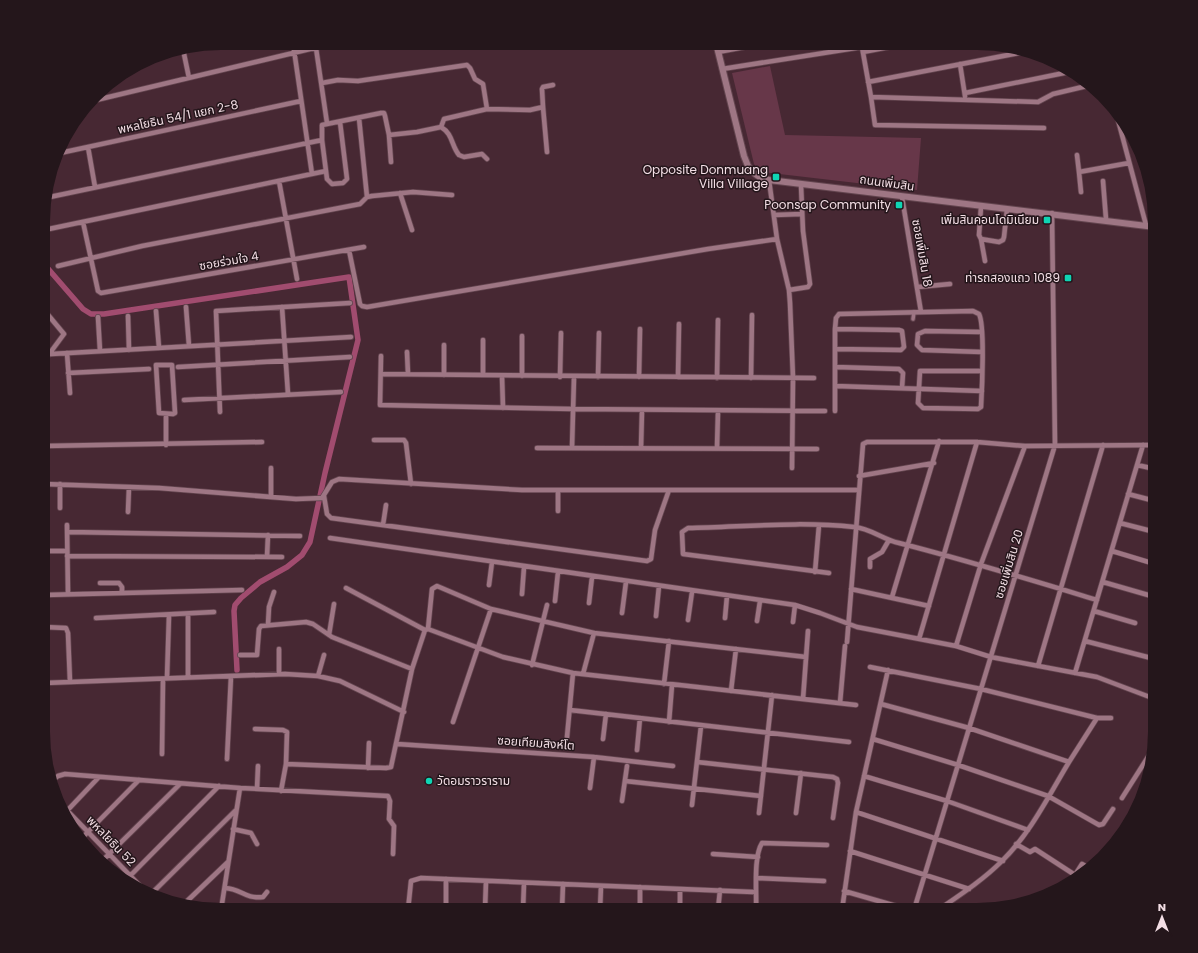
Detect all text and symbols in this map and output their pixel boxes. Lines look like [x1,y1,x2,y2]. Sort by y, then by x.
street label: พหลโยธิน 54/1 แยก 2-8 [116,95,240,138]
place label: Opposite Donmuang Villa Village [643,161,768,192]
street label: ถนนเพิ่มสิน [859,170,916,195]
marker: Opposite Donmuang Villa Village [771,172,781,182]
place label: Poonsap Community [764,196,891,213]
marker: Poonsap Community [894,200,904,210]
place label: เพิ่มสินคอนโดมิเนียม [940,211,1039,228]
marker: เพิ่มสินคอนโดมิเนียม [1042,215,1052,225]
street label: ซอยเพิ่มสิน 18 [908,218,937,288]
street label: ซอยร่วมใจ 4 [198,247,260,274]
place label: ท่ารถสองแถว 1089 [965,269,1060,286]
marker: ท่ารถสองแถว 1089 [1063,273,1073,283]
street label: ซอยเพิ่มสิน 20 [990,527,1027,601]
street label: ซอยเทียมสิงห์โต [497,731,575,754]
place label: วัดอมราวราราม [437,772,510,789]
marker: วัดอมราวราราม [424,776,434,786]
street label: พหลโยธิน 52 [83,812,140,870]
north arrow [1142,897,1182,937]
text: N [1158,899,1166,915]

